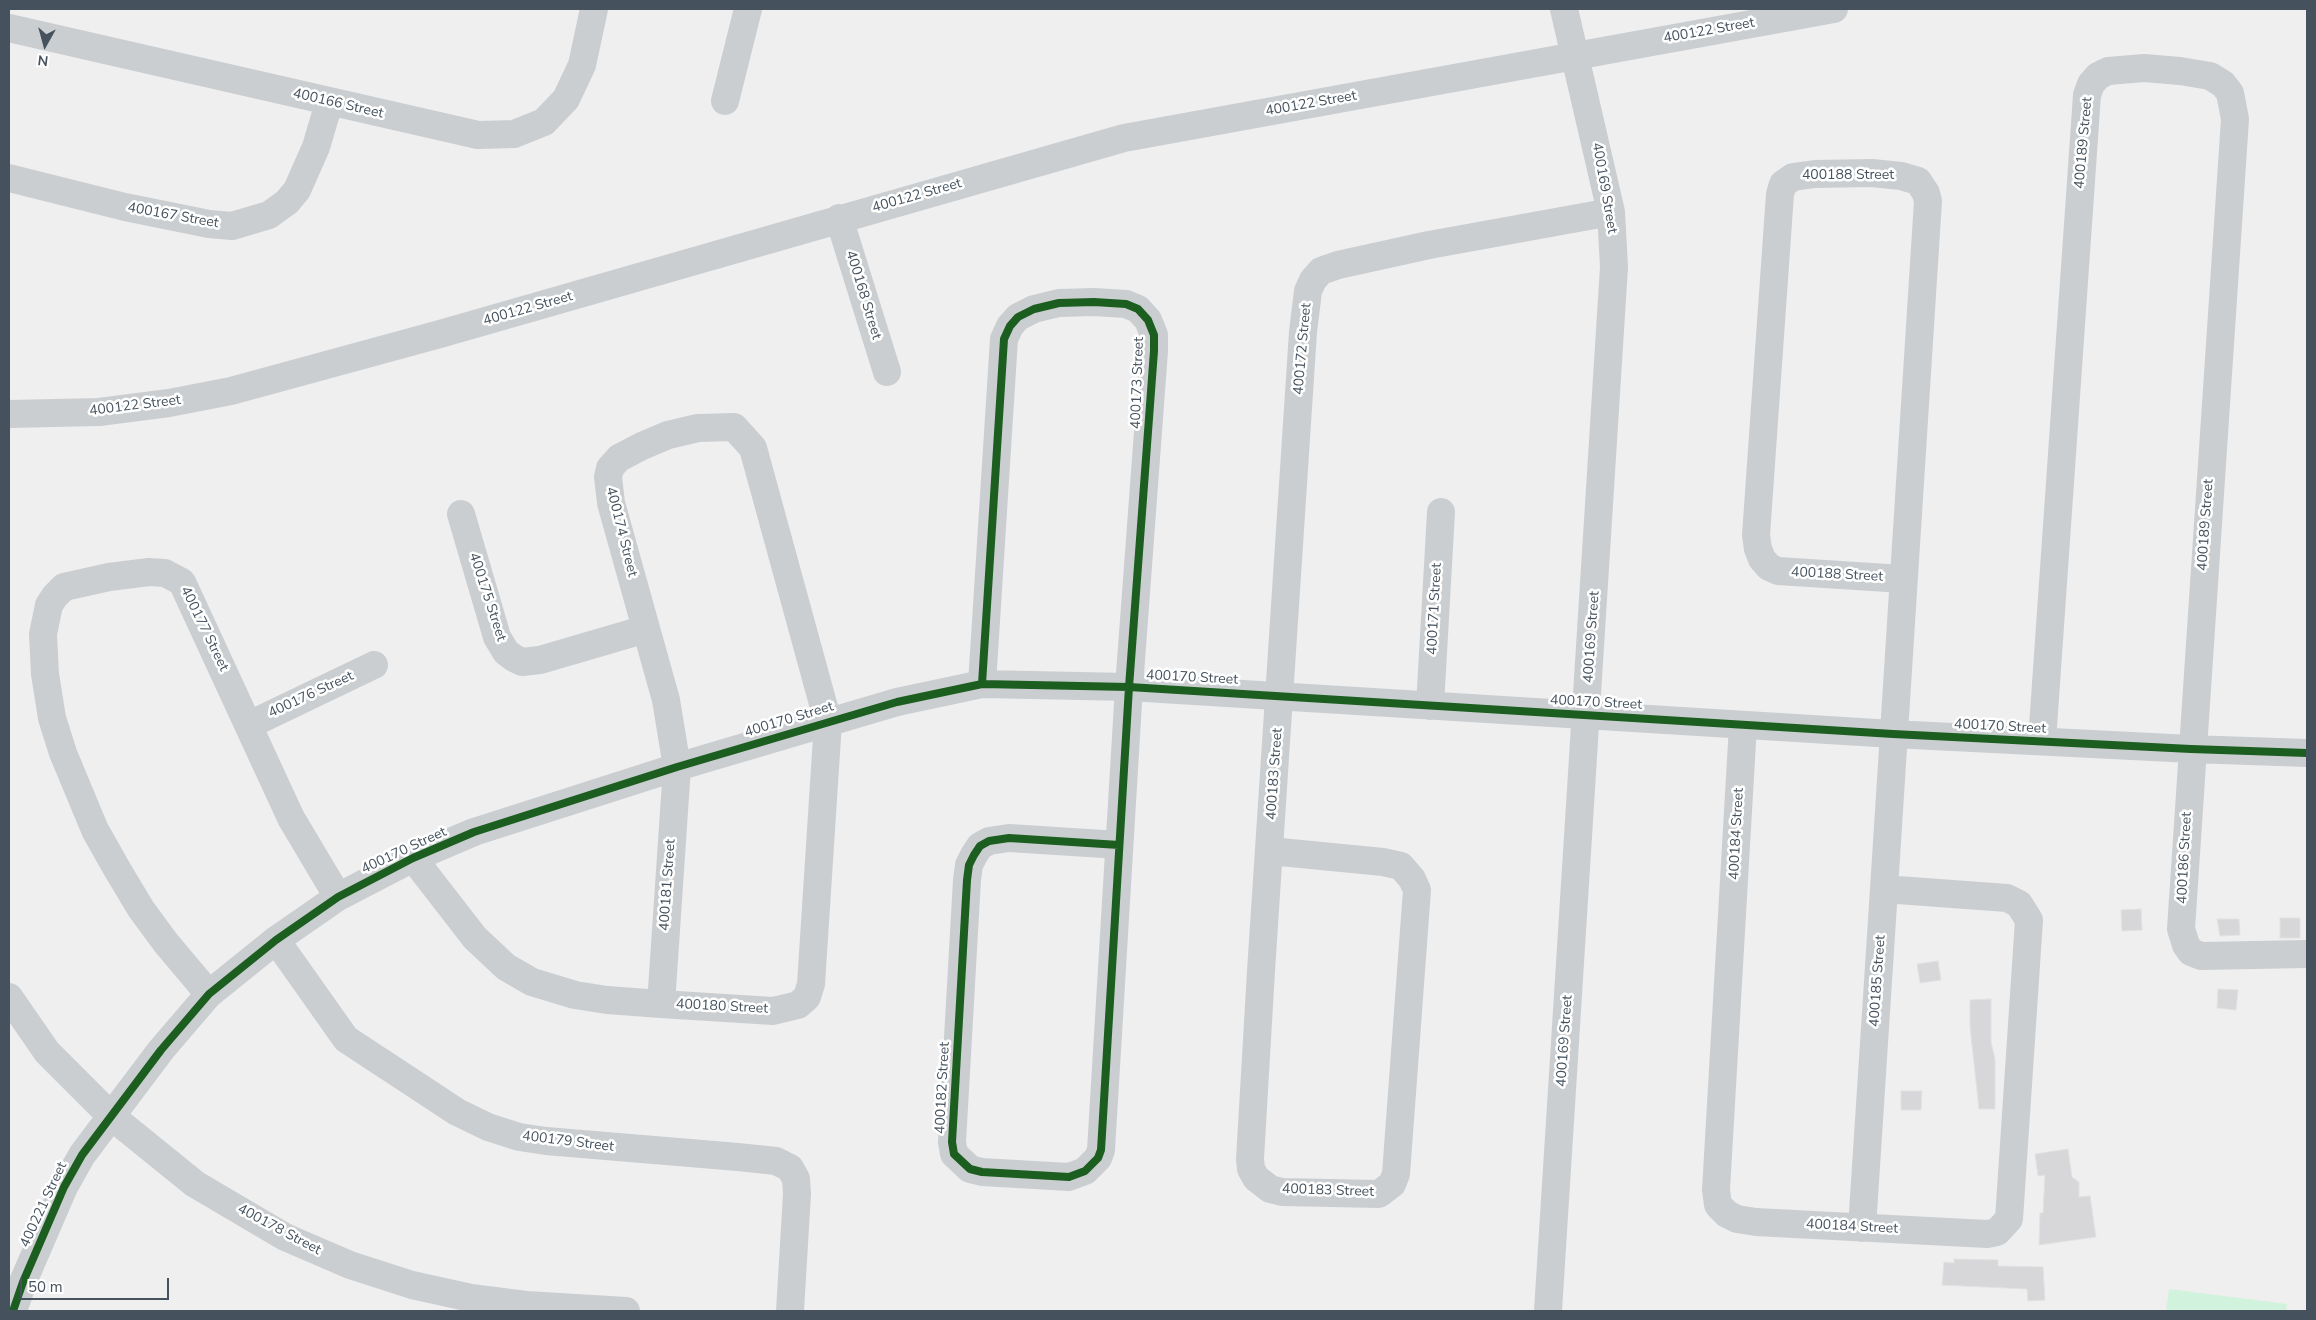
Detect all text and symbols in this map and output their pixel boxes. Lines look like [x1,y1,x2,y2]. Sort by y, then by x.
street label: 400122 Street [1662,15,1756,47]
north arrow [20,20,70,70]
text: N [37,50,49,70]
street label: 400166 Street [291,85,385,123]
street label: 400122 Street [1264,88,1358,120]
street label: 400189 Street [2072,96,2096,190]
street label: 400169 Street [1588,141,1620,235]
street label: 400188 Street [1802,168,1894,184]
street label: 400122 Street [870,175,964,217]
street label: 400167 Street [126,200,220,232]
street label: 400168 Street [841,248,885,342]
street label: 400122 Street [481,288,575,330]
street label: 400172 Street [1291,302,1315,396]
street label: 400173 Street [1128,337,1148,429]
street label: 400122 Street [88,392,182,420]
street label: 400189 Street [2194,478,2218,572]
street label: 400174 Street [602,485,640,579]
street label: 400175 Street [465,551,509,643]
street label: 400171 Street [1424,563,1446,655]
street label: 400188 Street [1791,564,1883,586]
street label: 400177 Street [176,584,232,674]
street label: 400169 Street [1580,590,1604,684]
street label: 400170 Street [1146,667,1238,689]
street label: 400176 Street [266,668,356,722]
street label: 400170 Street [1550,692,1642,714]
street label: 400170 Street [742,698,836,742]
street label: 400170 Street [1954,716,2046,738]
street label: 400183 Street [1263,727,1287,821]
street label: 400184 Street [1726,788,1748,880]
street label: 400186 Street [2174,812,2196,904]
street label: 400170 Street [359,824,449,878]
street label: 400181 Street [656,838,680,932]
street label: 400185 Street [1866,934,1890,1028]
street label: 400169 Street [1553,994,1577,1088]
street label: 400180 Street [676,996,768,1018]
street label: 400182 Street [932,1042,954,1134]
street label: 400179 Street [521,1128,615,1156]
street label: 400221 Street [17,1160,71,1250]
street label: 400183 Street [1282,1181,1374,1201]
street label: 400178 Street [234,1201,324,1259]
street label: 400184 Street [1806,1216,1898,1238]
scale bar [22,1268,171,1300]
text: 50 m [28,1277,63,1297]

